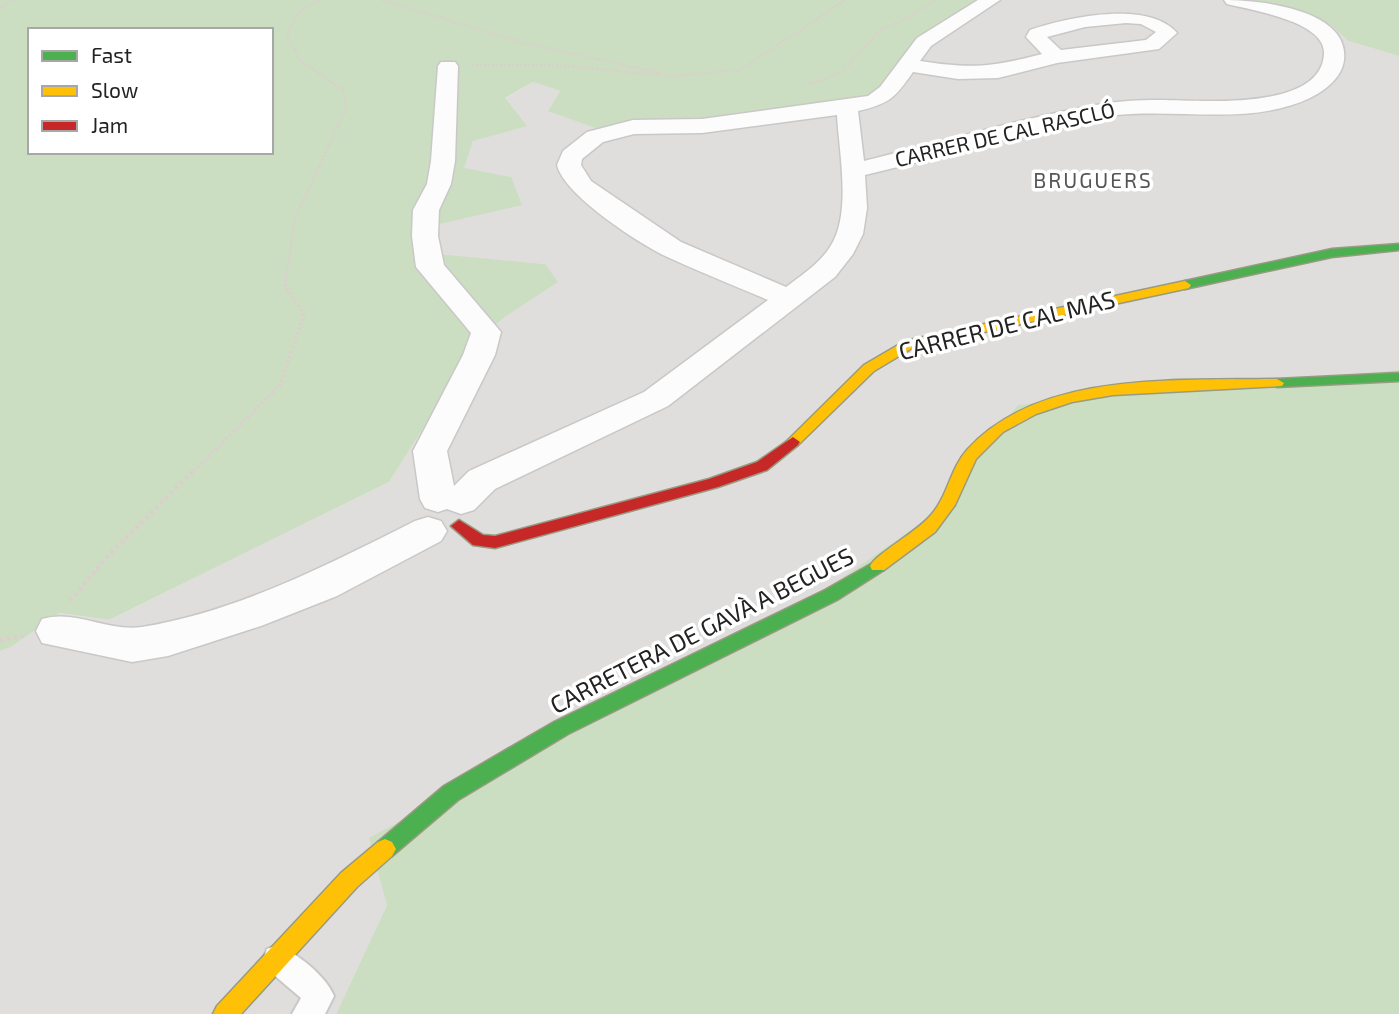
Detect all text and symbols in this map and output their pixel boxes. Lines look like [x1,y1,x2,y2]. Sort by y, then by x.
legend [28,28,273,154]
text: Fast [91,42,132,67]
text: Slow [91,77,138,102]
street label: CARRER DE CAL RASCLÓ [892,96,1117,171]
text: Jam [91,112,128,137]
district label: BRUGUERS [1033,167,1153,192]
street label: CARRER DE CAL MAS [896,284,1118,365]
street label: CARRETERA DE GAVÀ A BEGUES [545,540,858,719]

